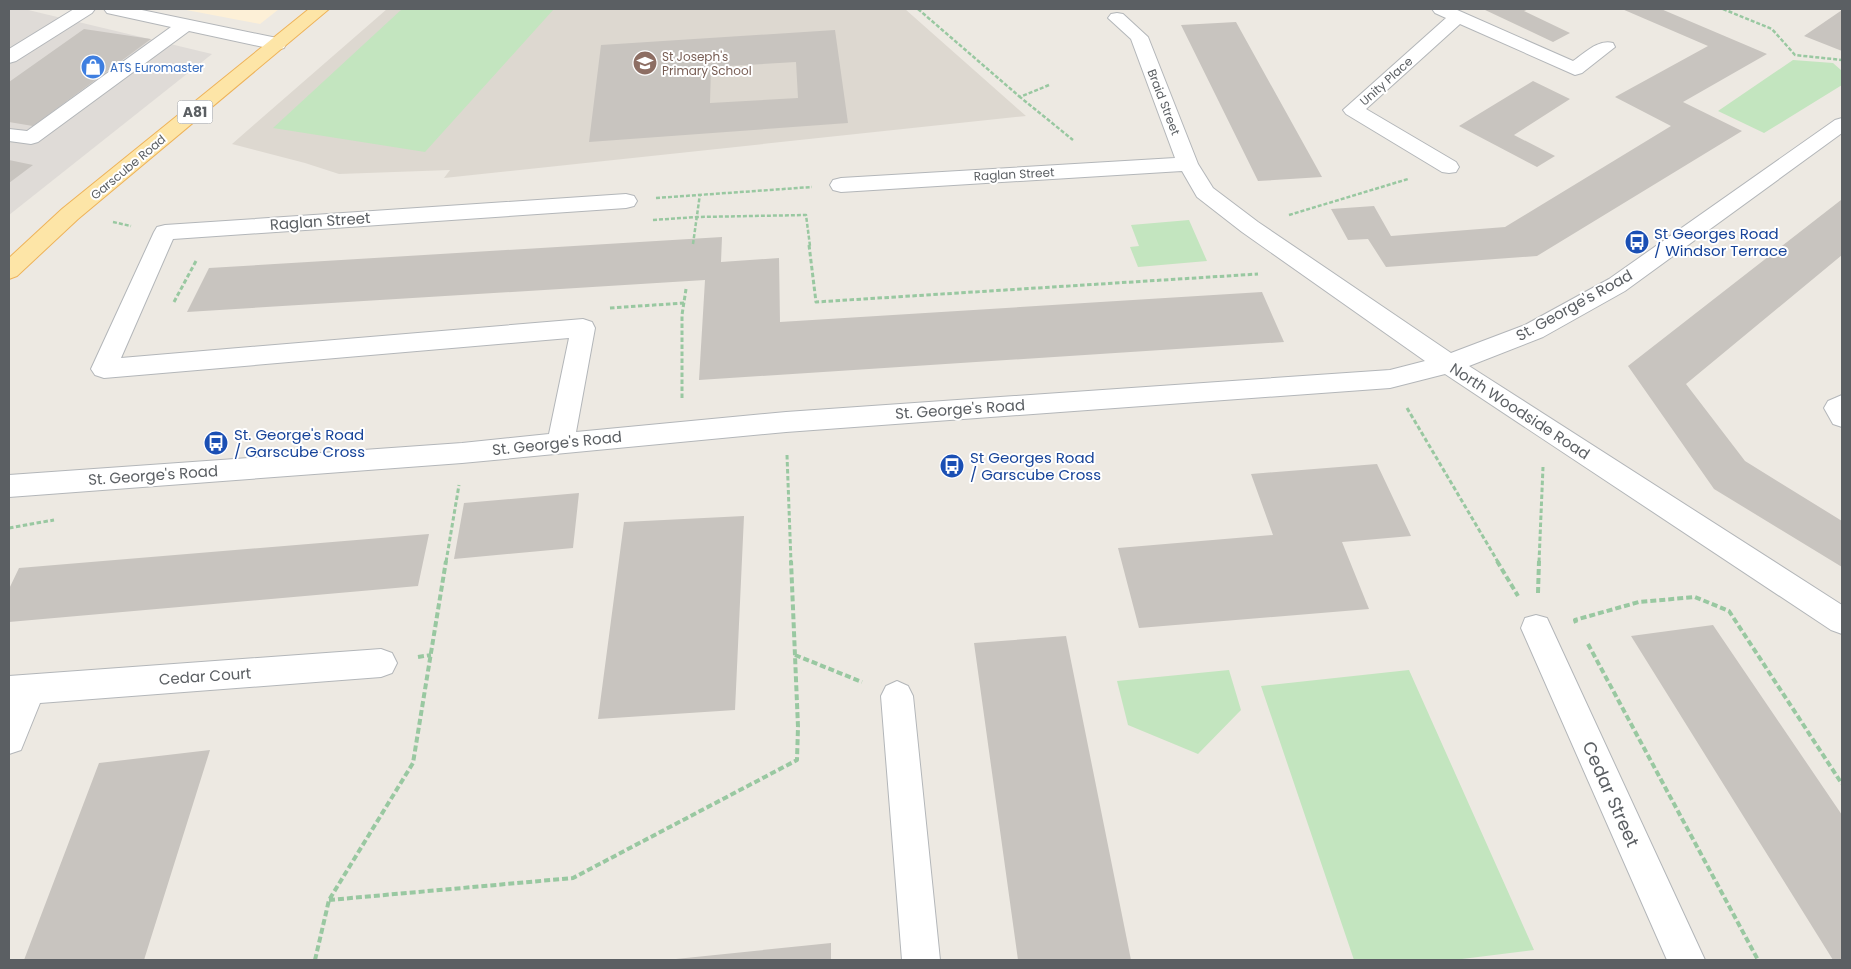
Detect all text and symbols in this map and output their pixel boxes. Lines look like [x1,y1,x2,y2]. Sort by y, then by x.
place label: St Joseph's Primary School [662,48,752,79]
school or university icon: St Joseph's Primary School [632,50,658,76]
street label: Unity Place [1356,53,1416,109]
shop icon: ATS Euromaster [80,54,106,80]
place label: ATS Euromaster [110,59,204,76]
street label: Braid Street [1144,67,1184,137]
road number: A81 [178,100,212,124]
street label: Garscube Road [87,131,169,203]
street label: Raglan Street [973,163,1055,185]
street label: Raglan Street [269,207,371,235]
place label: St Georges Road / Windsor Terrace [1654,223,1787,261]
bus stop icon: St Georges Road / Windsor Terrace [1624,229,1650,255]
street label: St. George's Road [1512,264,1636,346]
street label: North Woodside Road [1446,358,1594,464]
street label: St. George's Road [894,394,1026,424]
place label: St. George's Road / Garscube Cross [234,424,365,462]
street label: St. George's Road [491,426,623,460]
bus stop icon: St. George's Road / Garscube Cross [203,430,229,456]
place label: St Georges Road / Garscube Cross [970,447,1101,485]
bus stop icon: St Georges Road / Garscube Cross [939,453,965,479]
street label: St. George's Road [87,460,219,490]
street label: Cedar Court [158,662,252,690]
street label: Cedar Street [1576,737,1646,851]

